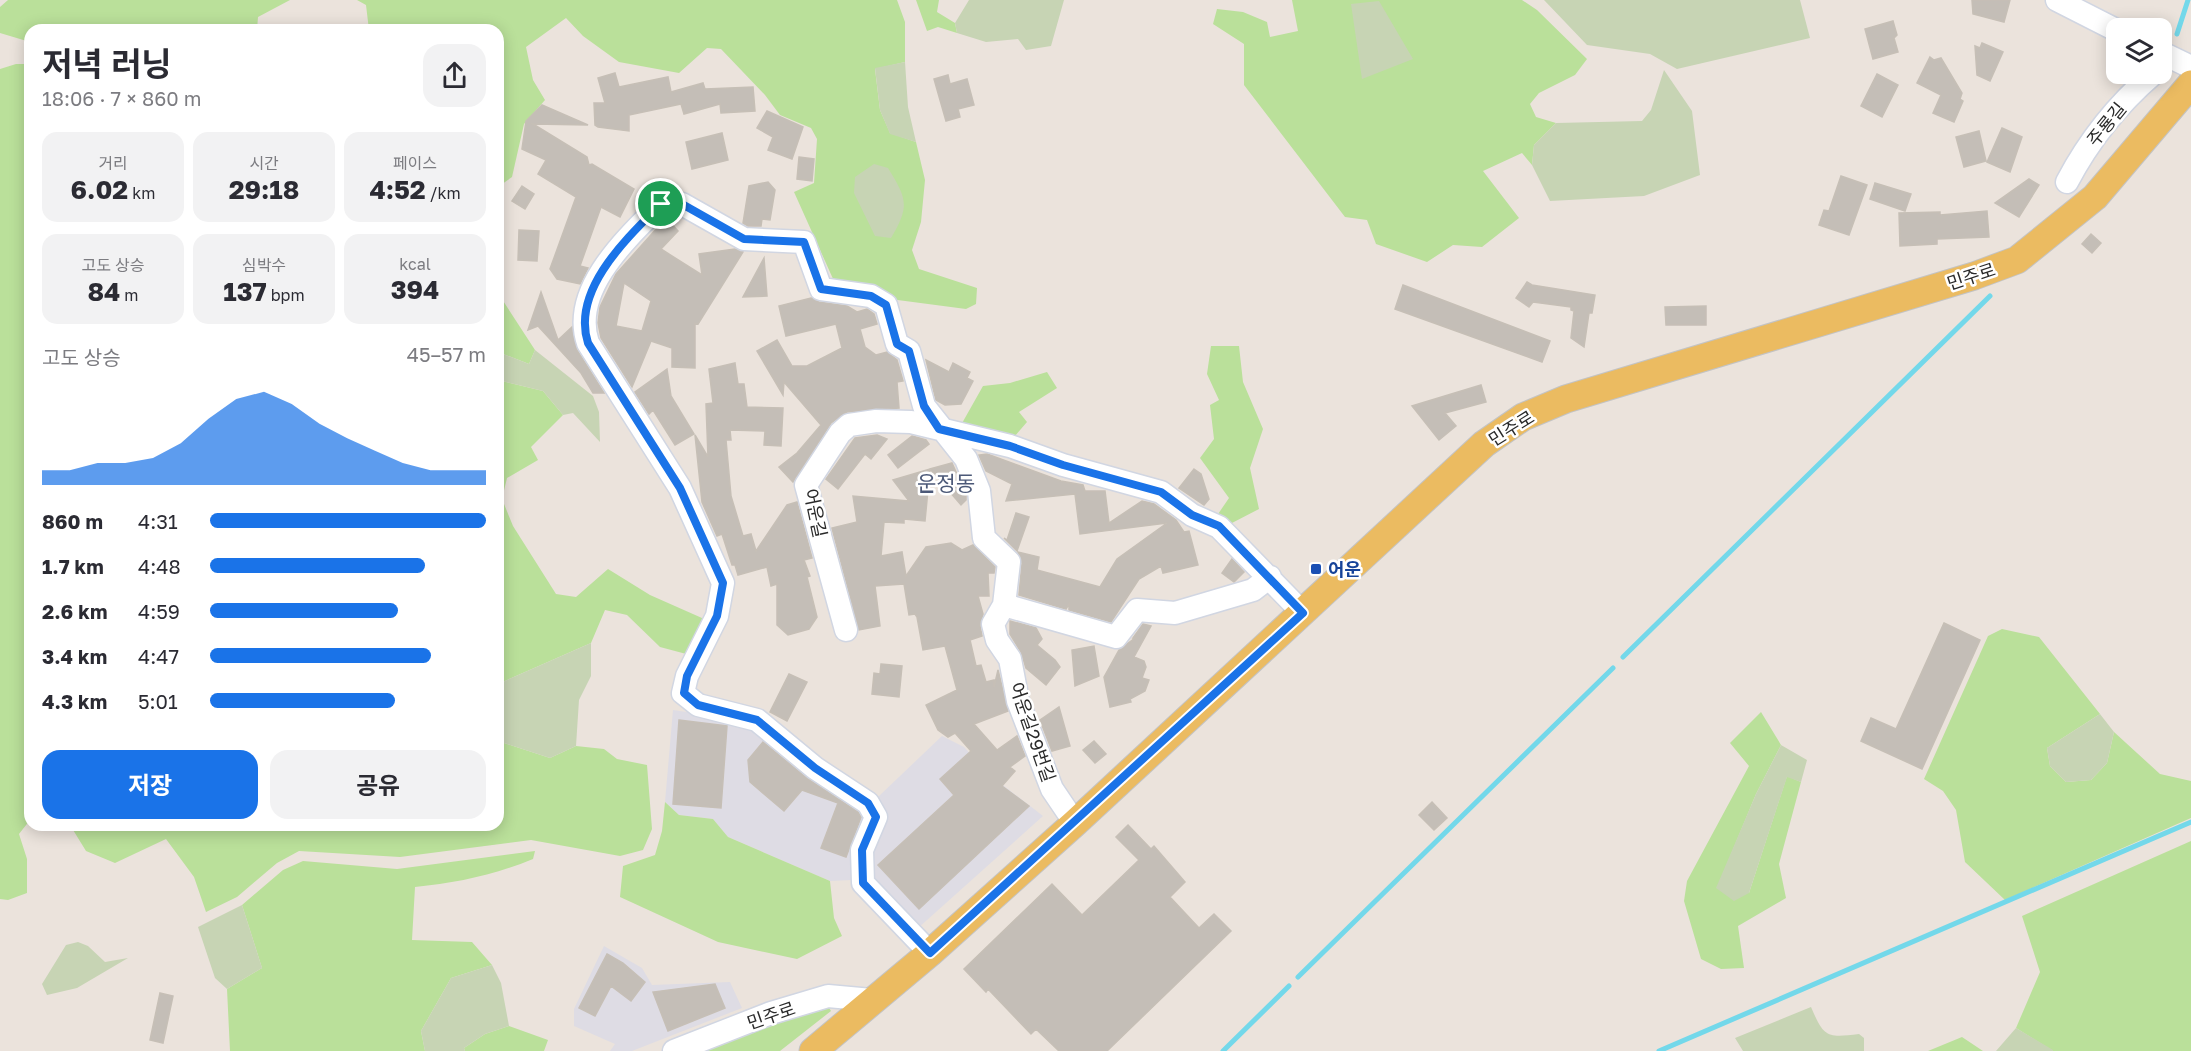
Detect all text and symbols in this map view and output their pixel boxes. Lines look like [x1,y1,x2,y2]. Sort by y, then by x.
map controls [2106,18,2172,84]
button: layers [2106,18,2172,84]
text: 저녁 러닝 [42,44,172,83]
button: share [423,44,486,107]
text: 18:06 · 7 × 860 m [42,86,201,110]
street label: 주룡길 [2082,98,2130,150]
text: 거리 [98,153,128,173]
text: 시간 [249,153,279,173]
text: 페이스 [393,153,437,173]
text: 6.02 [71,174,128,205]
text: 29:18 [229,174,299,205]
text: 4:52 [369,174,426,205]
pin [635,178,686,229]
text: km [128,183,155,203]
text: /km [426,183,461,203]
icon: arrive [644,187,677,220]
text: kcal [399,254,431,274]
text: 고도 상승 [82,255,144,275]
text: 심박수 [242,255,286,275]
street label: 민주로 [1944,258,1998,294]
text: 394 [391,274,439,305]
text: 84 [87,276,120,307]
text: 137 [223,276,267,307]
text: m [120,285,139,305]
text: bpm [267,285,305,305]
text: 45–57 m [407,342,486,366]
text: 고도 상승 [42,345,121,369]
street label: 민주로 [1484,406,1538,450]
district label: 운정동 [917,470,975,496]
street label: 어운길 [800,486,832,540]
text: 860 m [42,509,103,533]
text: 4:31 [138,509,178,533]
text: 1.7 km [42,554,104,578]
text: 4:48 [138,554,181,578]
place label: 어운 [1328,558,1361,580]
marker: 어운 [1309,562,1323,576]
text: 2.6 km [42,599,107,623]
text: 4:59 [138,599,180,623]
text: 3.4 km [42,644,107,668]
text: 4:47 [138,644,179,668]
street label: 어운길29번길 [1006,679,1060,785]
text: 4.3 km [42,689,107,713]
text: 5:01 [138,689,178,713]
button: 저장 [42,750,258,819]
button: 공유 [270,750,486,819]
street label: 민주로 [744,997,798,1033]

